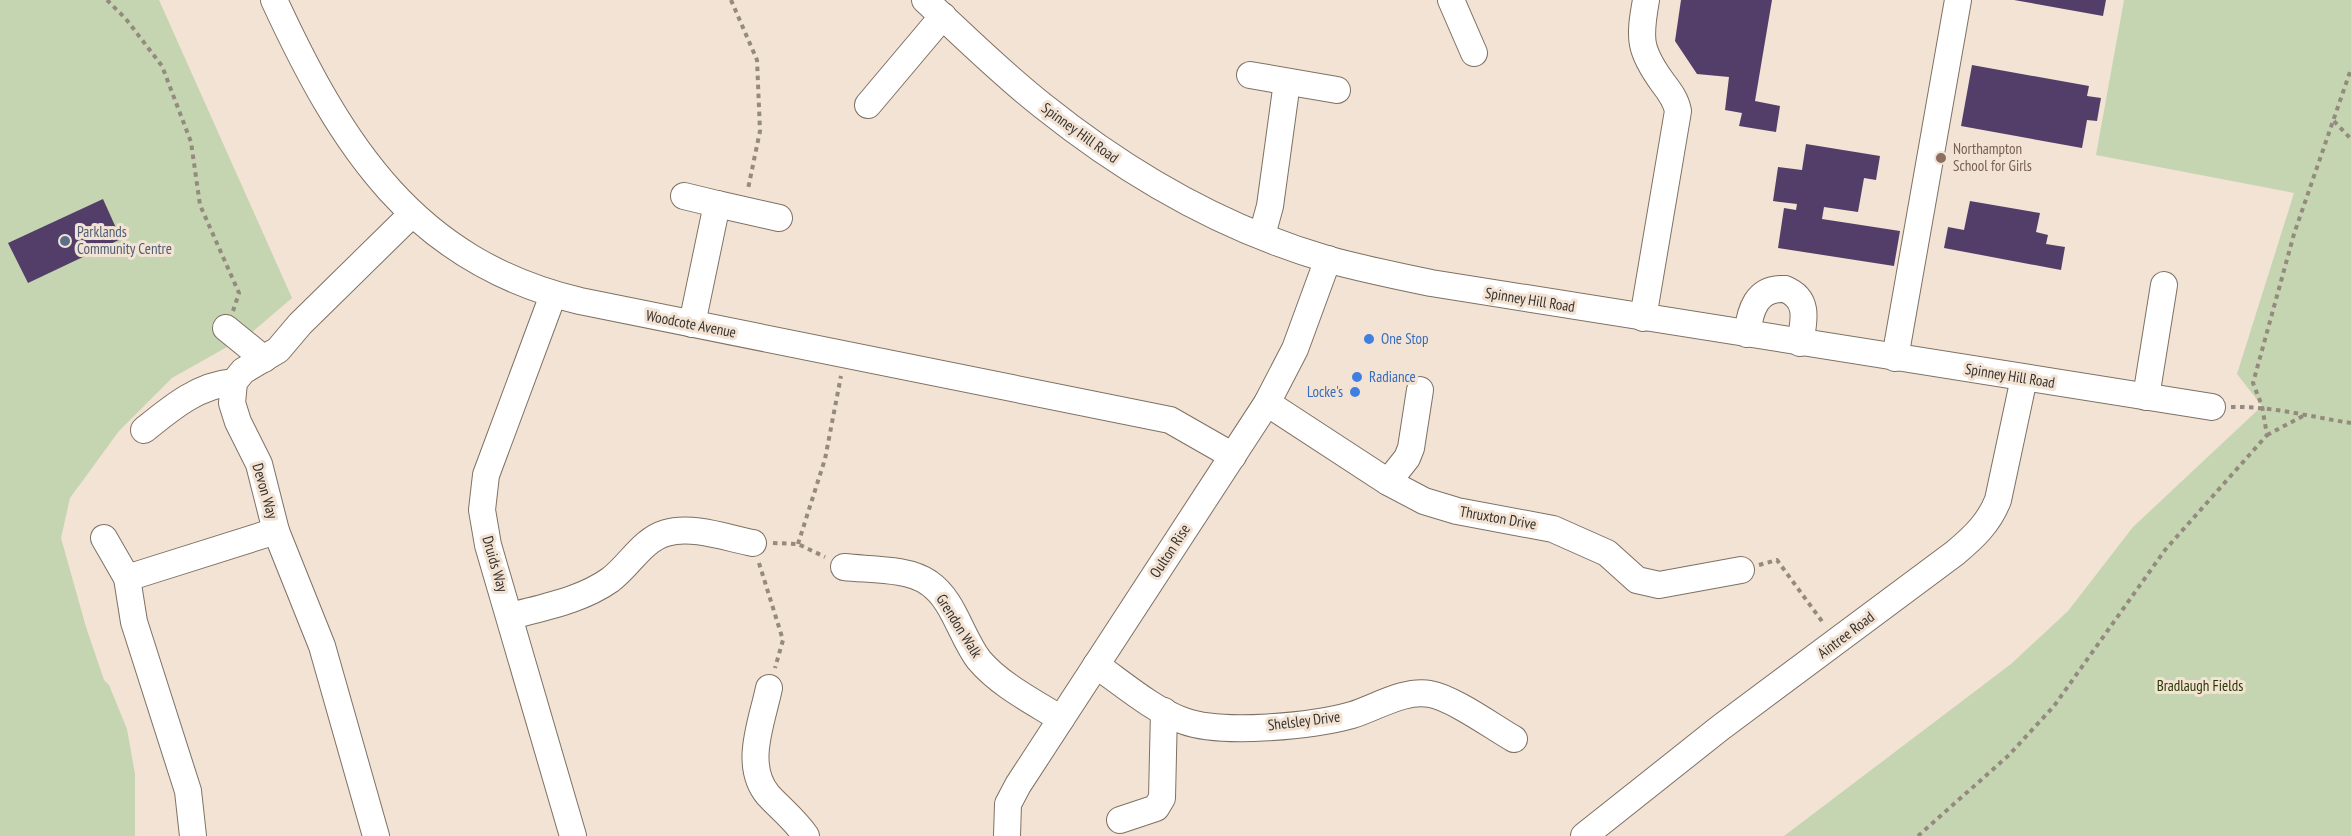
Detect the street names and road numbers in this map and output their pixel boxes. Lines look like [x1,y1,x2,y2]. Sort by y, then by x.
street label: Spinney Hill Road [1038,98,1123,167]
street label: Spinney Hill Road [1484,283,1576,316]
street label: Woodcote Avenue [644,305,738,342]
street label: Spinney Hill Road [1964,359,2056,392]
street label: Devon Way [249,461,283,521]
street label: Thruxton Drive [1458,501,1538,534]
street label: Oulton Rise [1145,520,1194,581]
street label: Druids Way [478,534,513,594]
street label: Grendon Walk [932,590,987,661]
street label: Aintree Road [1814,607,1878,662]
street label: Shelsley Drive [1267,707,1341,734]

